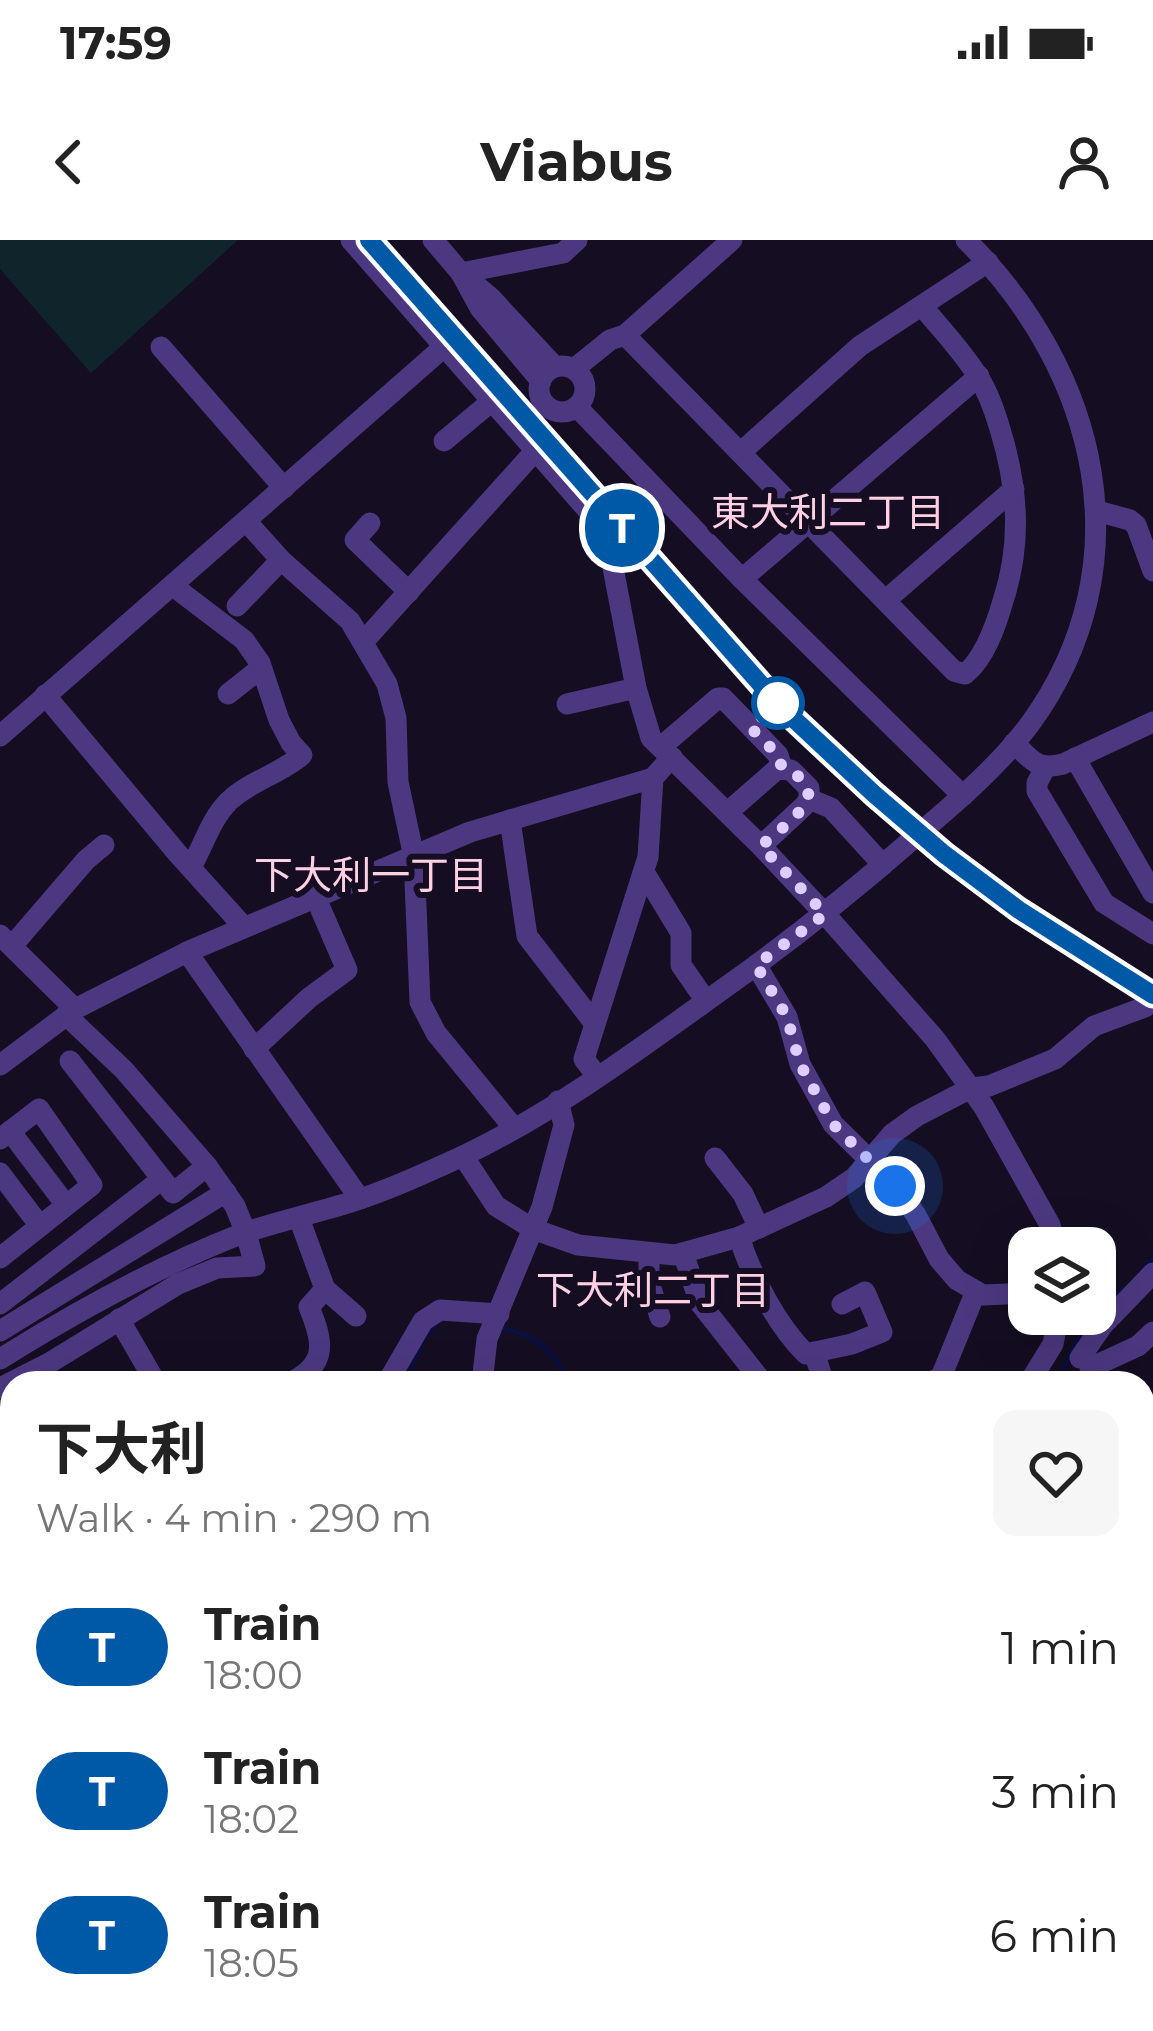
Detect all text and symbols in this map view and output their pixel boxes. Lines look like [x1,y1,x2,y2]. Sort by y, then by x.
text: 17:59 [60,15,172,70]
icon: back [36,129,102,195]
text: Viabus [480,129,673,195]
icon: person [1051,129,1117,195]
district label: 東大利二丁目 [711,488,945,536]
line badge: T [583,489,661,567]
text: T [609,502,635,554]
unlabelled marker [753,678,803,728]
district label: 下大利一丁目 [254,851,488,899]
your location [865,1156,925,1216]
map controls [1008,1227,1116,1335]
button: layers [1008,1227,1116,1335]
district label: 下大利二丁目 [536,1266,770,1314]
button: heart [993,1410,1119,1536]
text: 下大利 [36,1414,207,1483]
text: Walk · 4 min · 290 m [36,1494,432,1542]
text: Train [204,1596,321,1651]
text: 1 min [1001,1620,1119,1675]
text: T [89,1621,115,1673]
text: 18:00 [204,1651,303,1699]
text: Train [204,1740,321,1795]
text: 3 min [992,1764,1119,1819]
text: T [89,1765,115,1817]
text: 18:02 [204,1795,299,1843]
text: Train [204,1884,321,1939]
text: 6 min [990,1908,1119,1963]
text: T [89,1909,115,1961]
text: 18:05 [204,1939,299,1987]

